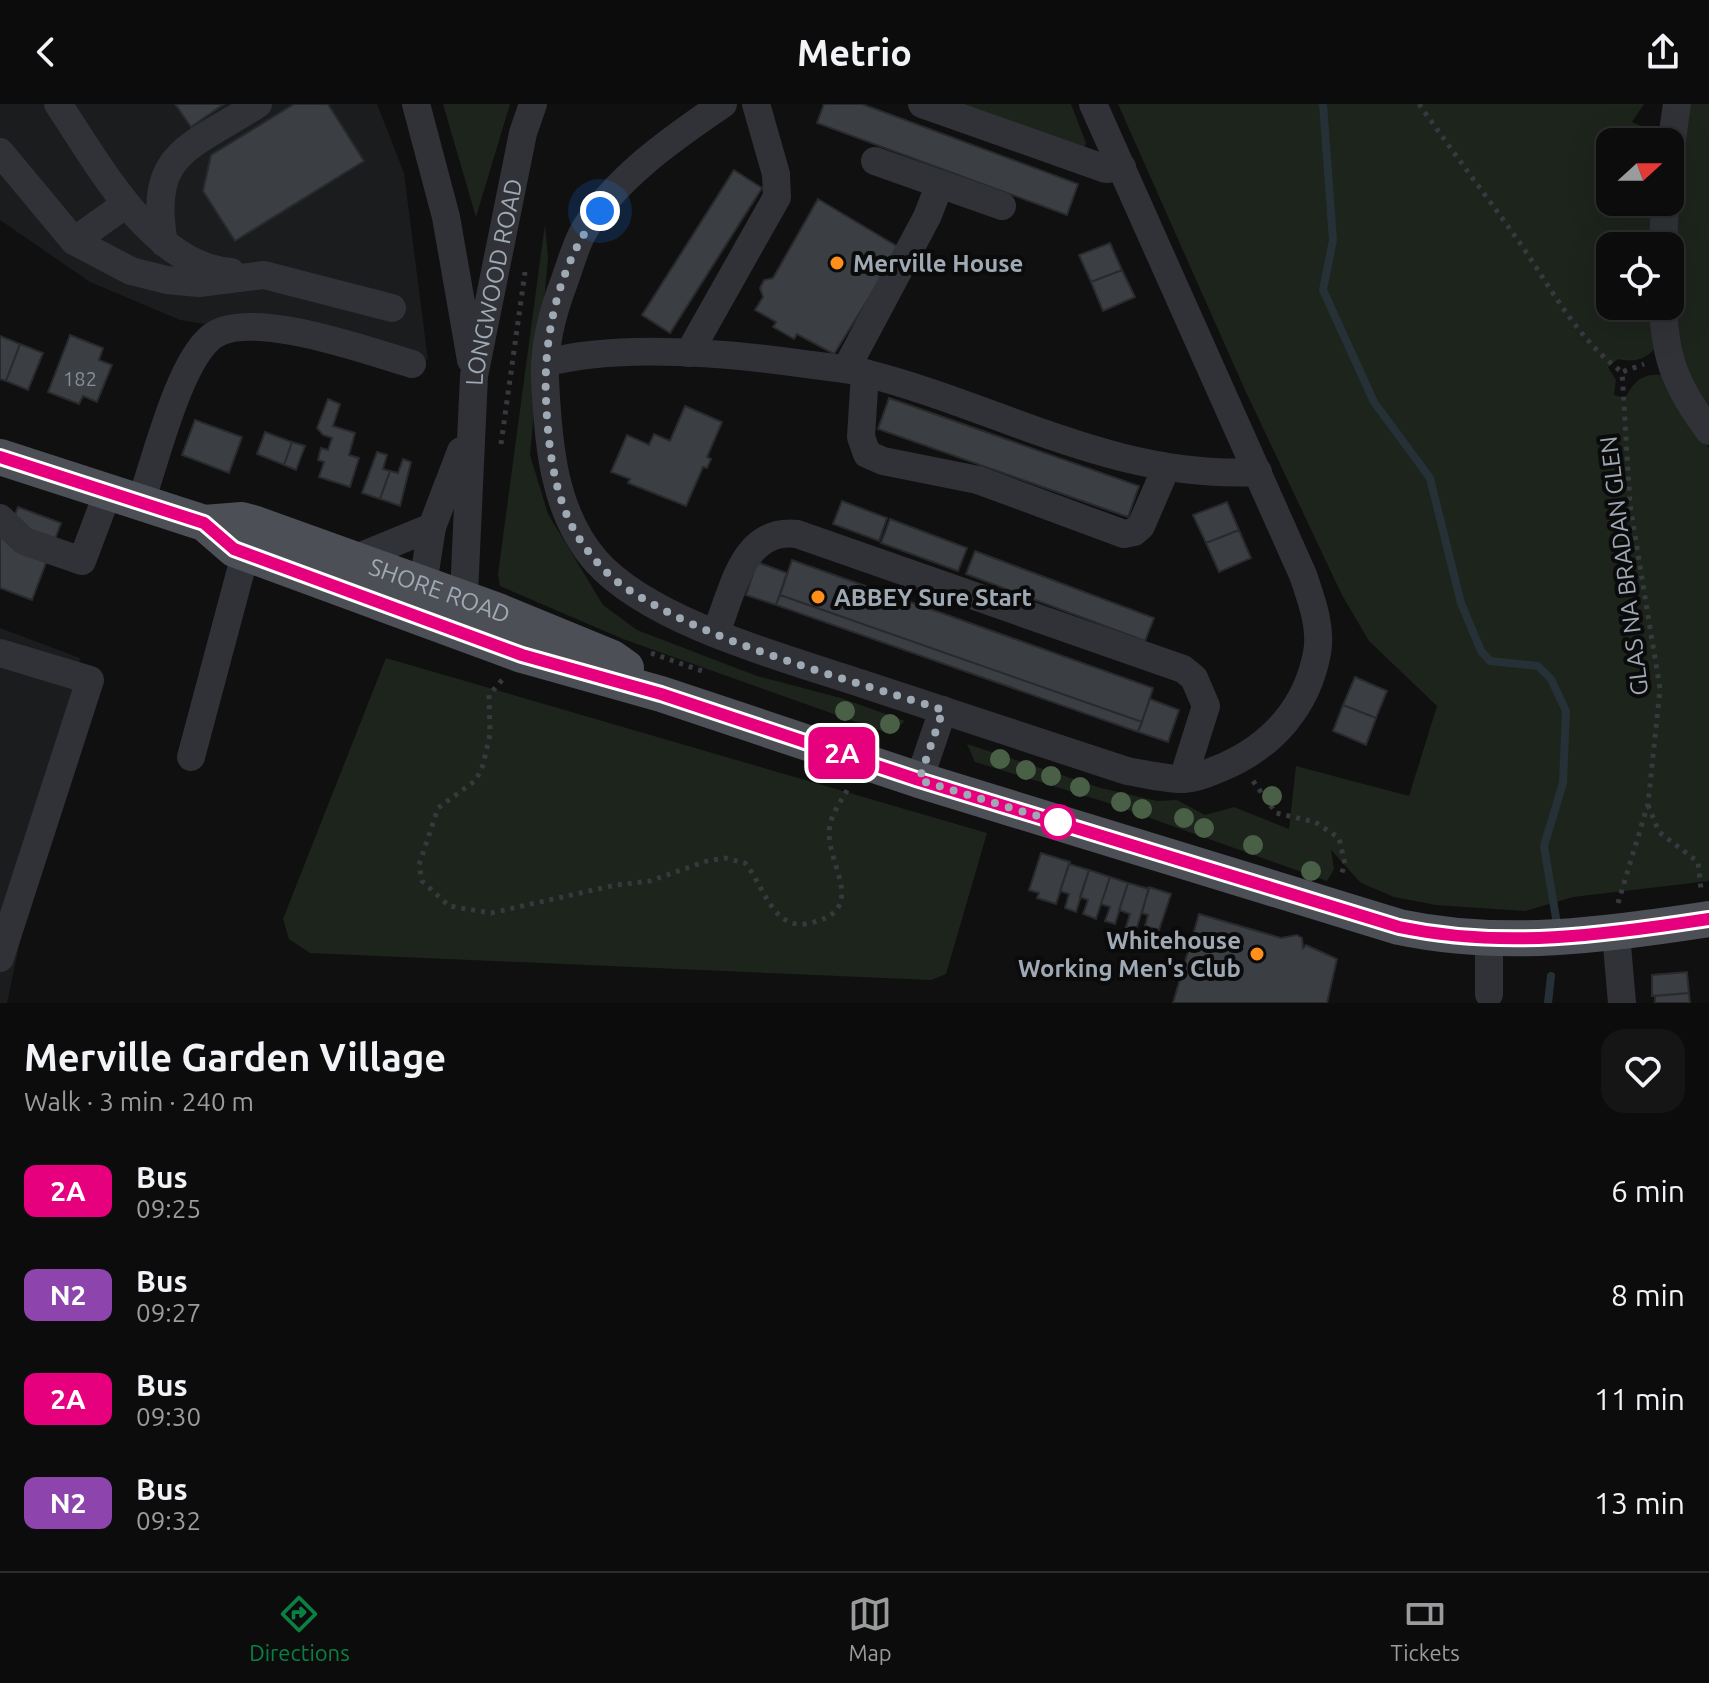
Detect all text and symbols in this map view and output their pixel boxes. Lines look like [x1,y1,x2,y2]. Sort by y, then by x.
icon: back [24,30,68,74]
icon: share [1641,30,1685,74]
text: Metrio [797,32,912,73]
north arrow [1596,128,1684,216]
map controls [1596,128,1684,320]
street label: LONGWOOD ROAD [460,176,527,386]
your location [580,191,620,231]
button: locate [1596,232,1684,320]
place label: Merville House [853,250,1023,277]
marker: Merville House [828,254,846,272]
house number: 182 [63,367,97,390]
street label: GLAS NA BRADAN GLEN [1595,435,1653,697]
street label: SHORE ROAD [366,552,514,628]
place label: ABBEY Sure Start [834,584,1032,611]
marker: ABBEY Sure Start [809,588,827,606]
line badge: 2A [806,727,878,779]
text: 2A [824,737,860,768]
unlabelled marker [1041,805,1075,839]
place label: Whitehouse Working Men's Club [1018,927,1241,982]
marker: Whitehouse Working Men's Club [1248,945,1266,963]
button: heart [1601,1029,1685,1113]
text: Merville Garden Village [24,1036,446,1078]
text: Walk · 3 min · 240 m [24,1087,254,1116]
text: Bus [136,1160,188,1194]
text: 6 min [1611,1174,1685,1208]
text: 2A [50,1175,86,1206]
text: 09:25 [136,1194,201,1223]
text: Bus [136,1264,188,1298]
text: 8 min [1611,1278,1685,1312]
text: N2 [50,1279,86,1310]
text: 09:27 [136,1298,201,1327]
text: Bus [136,1368,188,1402]
text: 11 min [1594,1382,1685,1416]
text: 2A [50,1383,86,1414]
text: 09:30 [136,1402,201,1431]
text: Bus [136,1472,188,1506]
text: 13 min [1594,1486,1685,1520]
text: N2 [50,1487,86,1518]
text: 09:32 [136,1506,201,1535]
tab: Directions [249,1592,350,1665]
tab: Map [848,1592,892,1665]
tab: Tickets [1390,1592,1460,1665]

